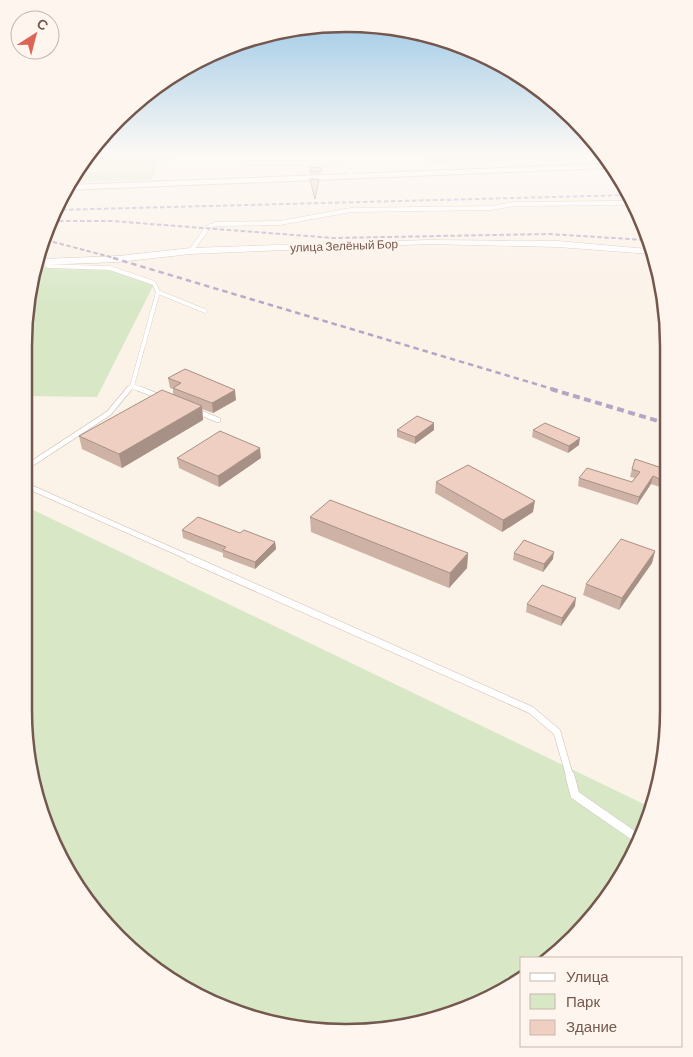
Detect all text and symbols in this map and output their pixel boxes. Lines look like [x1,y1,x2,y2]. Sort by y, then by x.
north arrow [10,10,60,60]
text: С [34,14,52,34]
street label: улица Зелёный Бор [290,236,399,255]
legend [520,957,683,1047]
text: Улица [566,967,609,985]
text: Парк [566,992,600,1010]
text: Здание [566,1017,617,1035]

